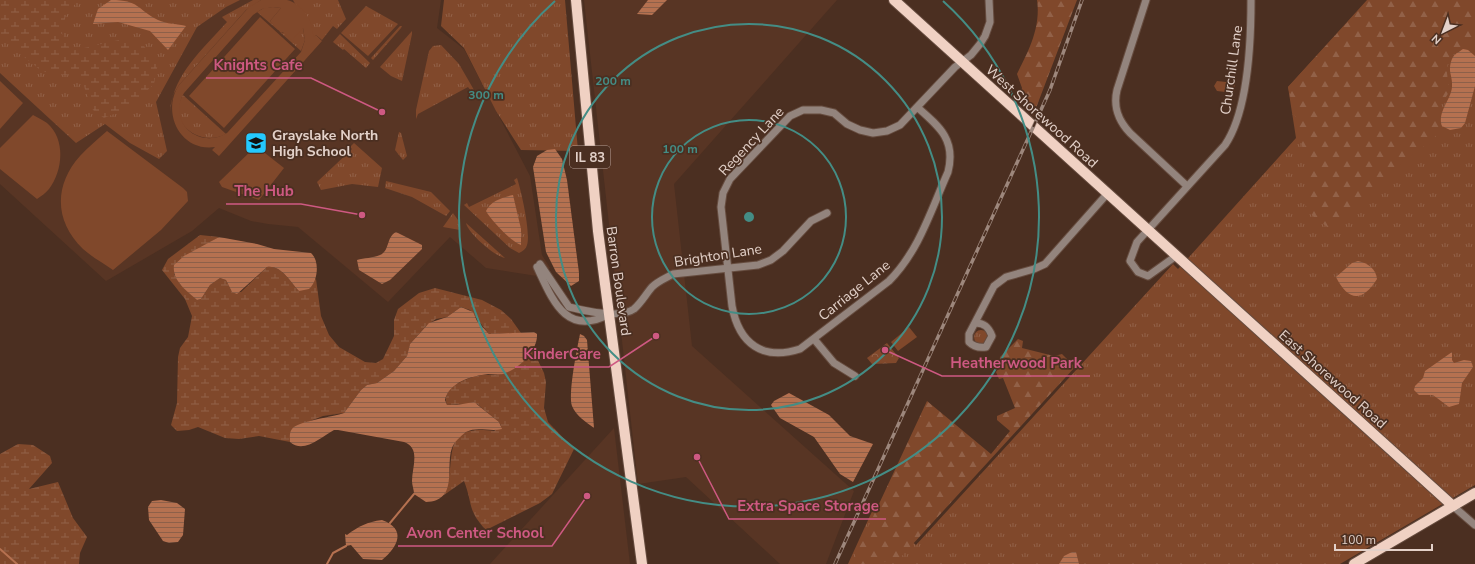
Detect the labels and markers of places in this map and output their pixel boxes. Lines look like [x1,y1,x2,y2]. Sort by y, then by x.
callout: Knights Cafe [206,51,311,78]
place label: Grayslake North High School [272,126,378,161]
school or university icon: Grayslake North High School [243,130,269,156]
callout: The Hub [226,177,301,204]
centre of rings [742,210,756,224]
callout: KinderCare [515,340,609,367]
callout: Heatherwood Park [942,349,1090,376]
callout: Extra Space Storage [729,492,886,519]
callout: Avon Center School [398,519,552,546]

